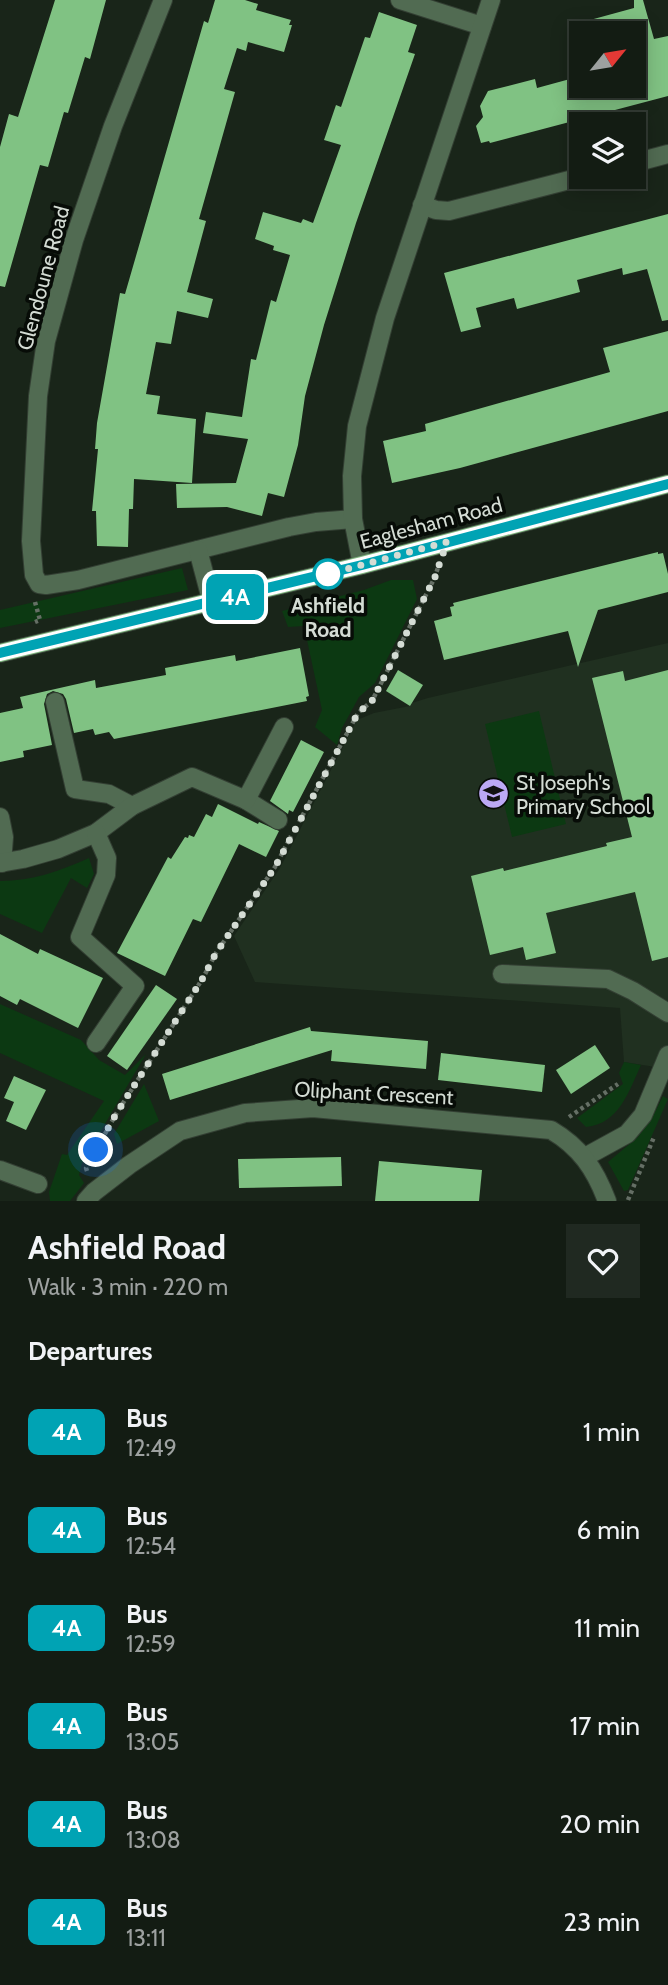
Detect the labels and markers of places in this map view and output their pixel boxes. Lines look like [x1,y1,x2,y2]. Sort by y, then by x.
marker: Ashfield Road [313,559,343,589]
place label: Ashfield Road [291,593,365,642]
place label: St Joseph's Primary School [516,770,651,819]
school or university icon: St Joseph's Primary School [476,777,510,811]

